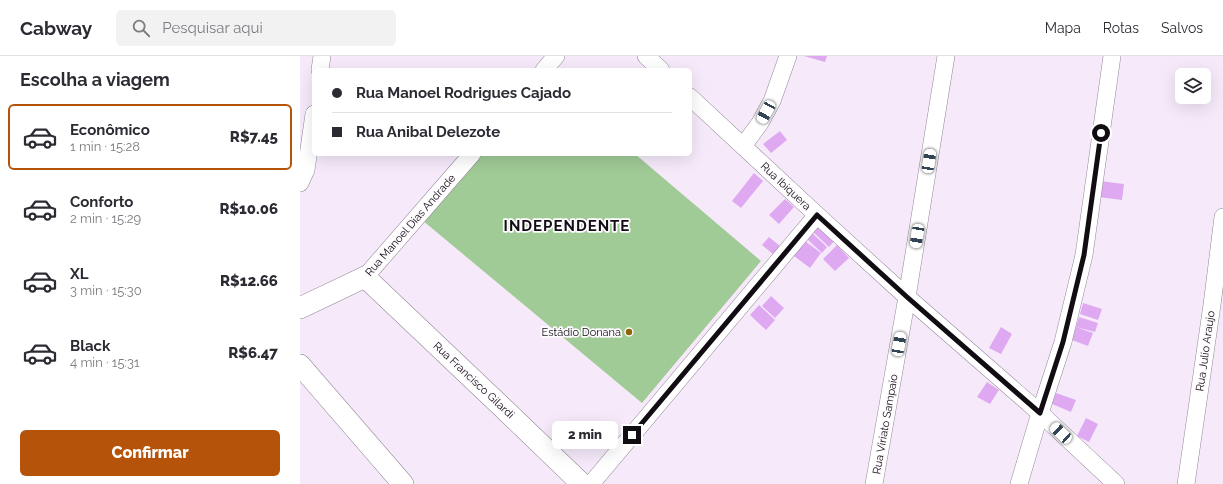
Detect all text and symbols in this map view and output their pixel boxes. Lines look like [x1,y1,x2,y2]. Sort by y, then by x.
search box [116,10,396,46]
text: Cabway [20,17,92,39]
icon: search [130,17,152,39]
text: Pesquisar aqui [162,19,263,37]
text: Mapa [1045,20,1081,36]
text: Rotas [1103,20,1139,36]
text: Salvos [1161,20,1203,36]
map controls [1175,68,1211,104]
button: layers [1175,68,1211,104]
text: Escolha a viagem [20,69,170,90]
text: Rua Manoel Rodrigues Cajado [356,84,571,102]
car [755,99,777,125]
icon: car [22,119,58,155]
text: Econômico [70,121,150,139]
text: Rua Anibal Delezote [356,123,500,141]
route start [1092,124,1110,142]
text: R$7.45 [230,128,278,146]
text: 1 min · 15:28 [70,139,140,154]
car [921,148,937,174]
street label: Rua Ibiquera [758,160,813,213]
street label: Rua Manoel Dias Andrade [363,171,459,279]
icon: car [22,191,58,227]
text: Conforto [70,193,133,211]
text: R$10.06 [219,200,278,218]
text: 2 min · 15:29 [70,211,141,226]
district label: INDEPENDENTE [504,217,630,235]
car [909,223,925,249]
icon: car [22,263,58,299]
text: XL [70,265,88,283]
text: R$12.66 [220,272,278,290]
text: 3 min · 15:30 [70,283,142,298]
street label: Rua Julio Araujo [1193,310,1218,392]
place label: Estádio Donana [542,326,621,339]
marker: Estádio Donana [624,327,634,337]
car [891,331,907,357]
icon: car [22,335,58,371]
text: Black [70,337,110,355]
street label: Rua Francisco Gilardi [430,339,517,421]
text: R$6.47 [228,344,278,362]
text: 4 min · 15:31 [70,355,139,370]
street label: Rua Viriato Sampaio [870,372,901,475]
car [1048,420,1074,446]
callout: 2 min [552,421,618,449]
route end [623,426,641,444]
text: 2 min [568,427,602,442]
button: Confirmar [20,430,280,476]

